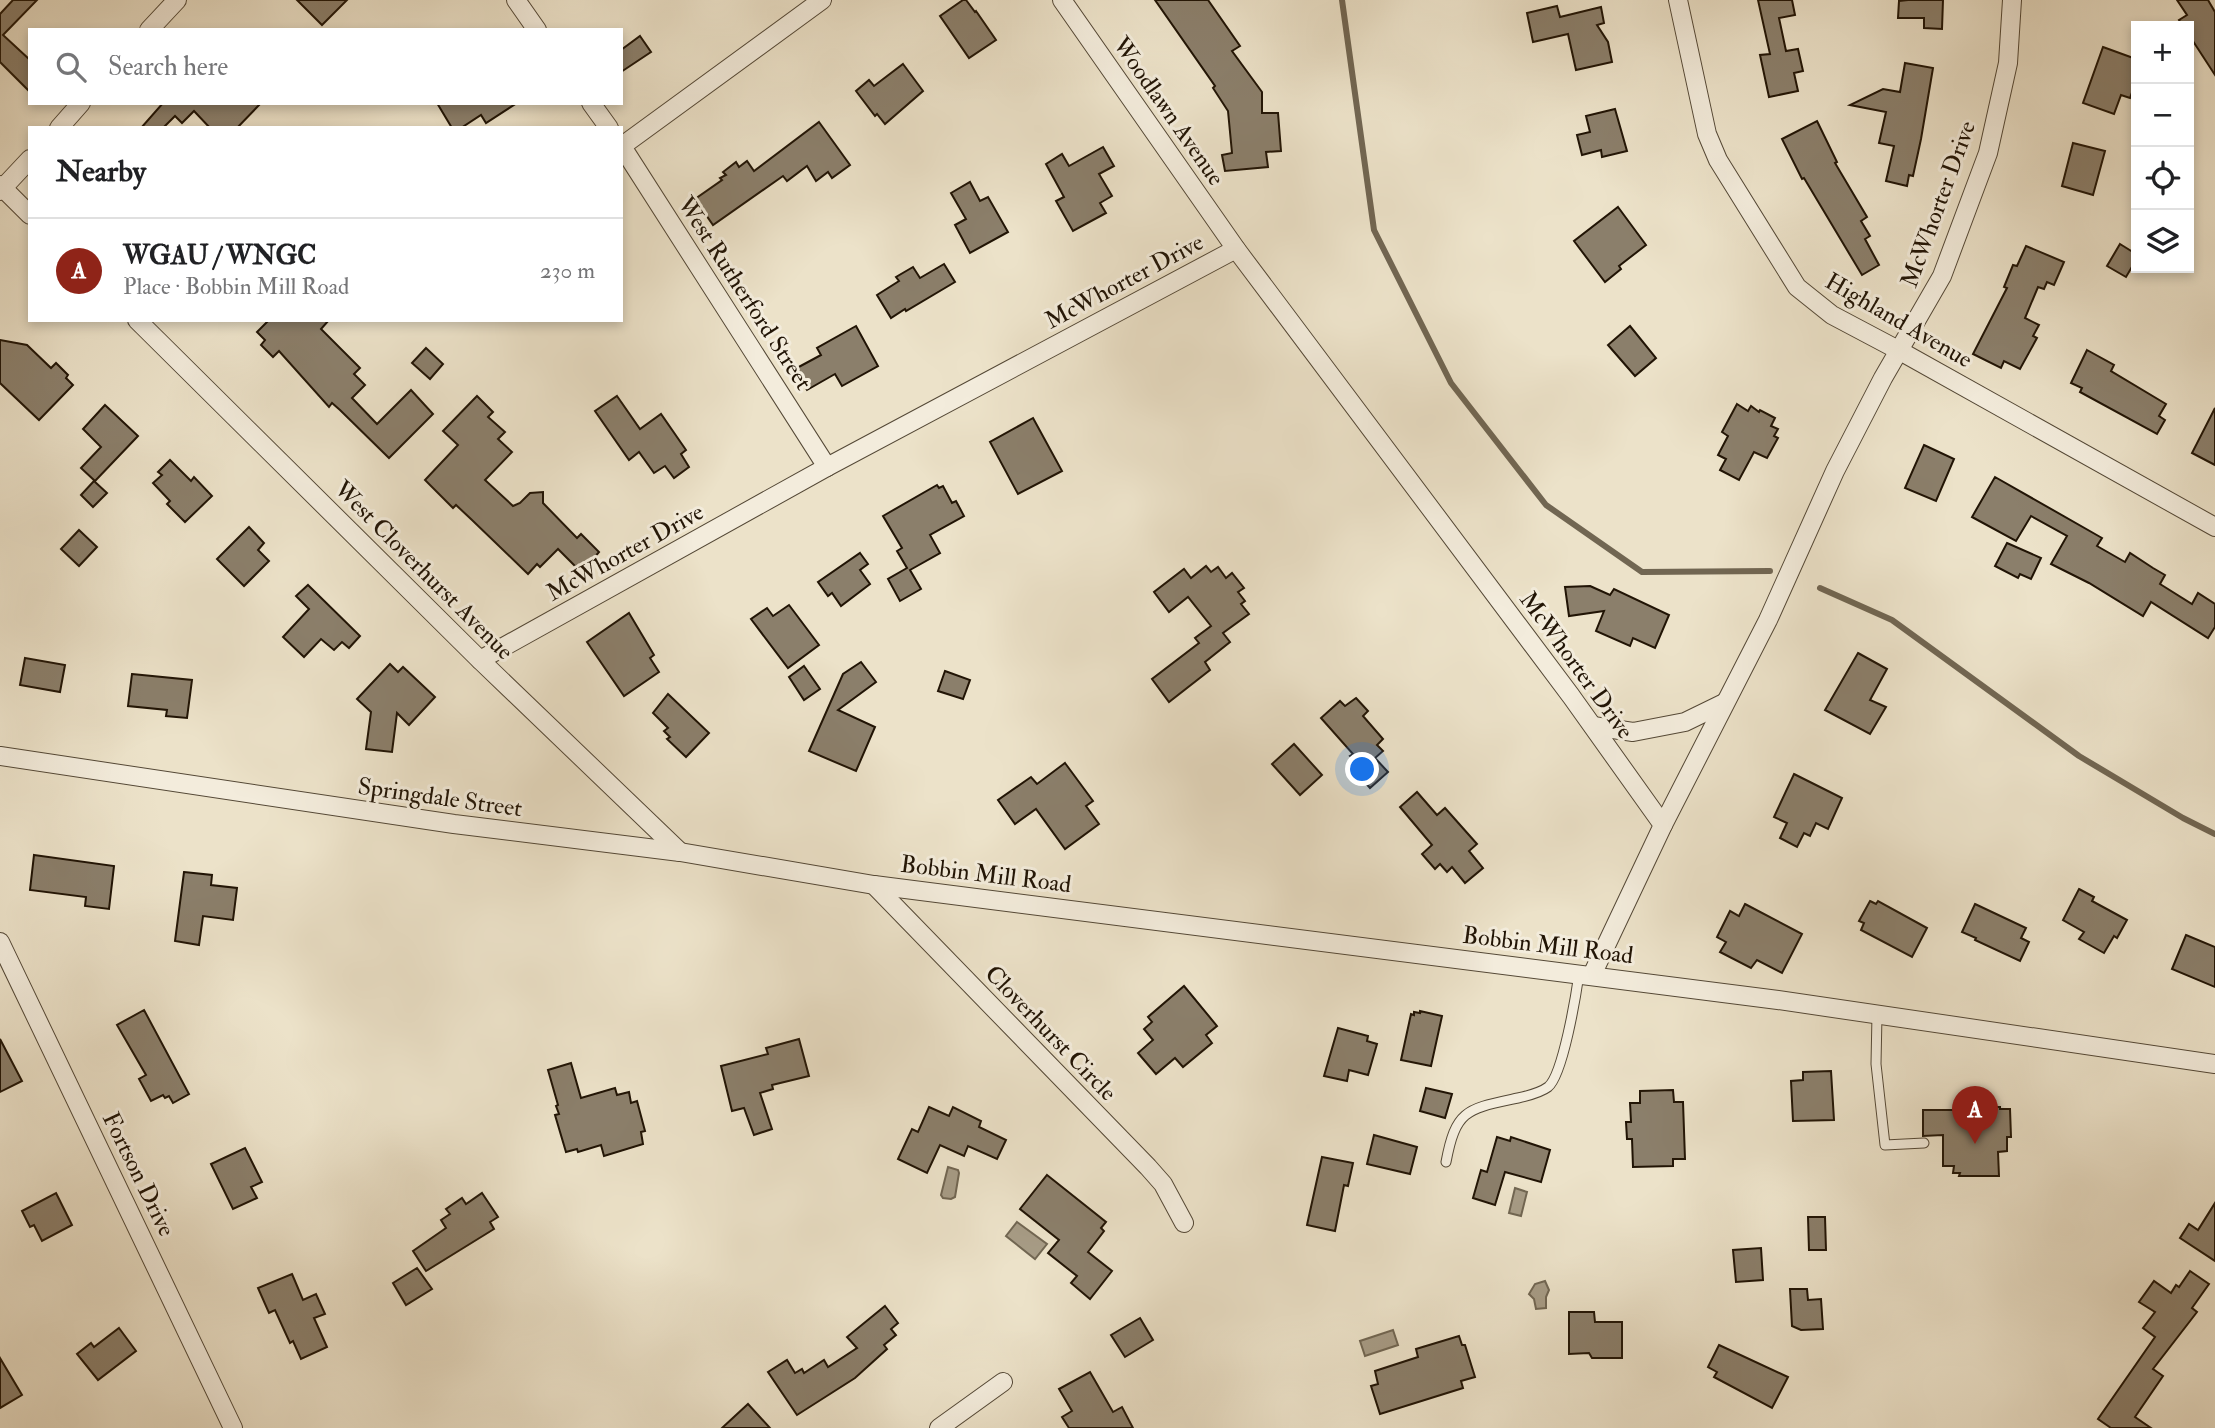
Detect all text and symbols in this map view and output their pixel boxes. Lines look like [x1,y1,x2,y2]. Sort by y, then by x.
map controls [2131,21,2194,273]
button: + [2131,21,2194,84]
search box [28,28,623,105]
street label: Woodlawn Avenue [1105,30,1231,192]
icon: search [52,48,90,86]
text: Search here [108,51,228,83]
button: − [2131,84,2194,147]
street label: McWhorter Drive [1894,117,1983,292]
button: locate [2131,147,2194,210]
text: Nearby [56,153,146,190]
street label: West Rutherford Street [670,190,819,396]
button: layers [2131,210,2194,273]
street label: McWhorter Drive [1040,227,1209,336]
text: WGAU / WNGC [123,240,316,272]
text: A [72,256,86,285]
text: 230 m [540,256,595,285]
street label: Highland Avenue [1819,266,1978,375]
text: Place · Bobbin Mill Road [123,272,349,301]
street label: West Cloverhurst Avenue [327,473,520,667]
street label: McWhorter Drive [541,496,709,608]
street label: McWhorter Drive [1513,585,1641,745]
your location [1345,752,1379,786]
street label: Springdale Street [356,771,524,824]
street label: Bobbin Mill Road [899,849,1073,900]
street label: Bobbin Mill Road [1461,920,1635,971]
street label: Cloverhurst Circle [978,959,1123,1108]
pin: A [1952,1086,1998,1144]
street label: Fortson Drive [95,1107,182,1242]

